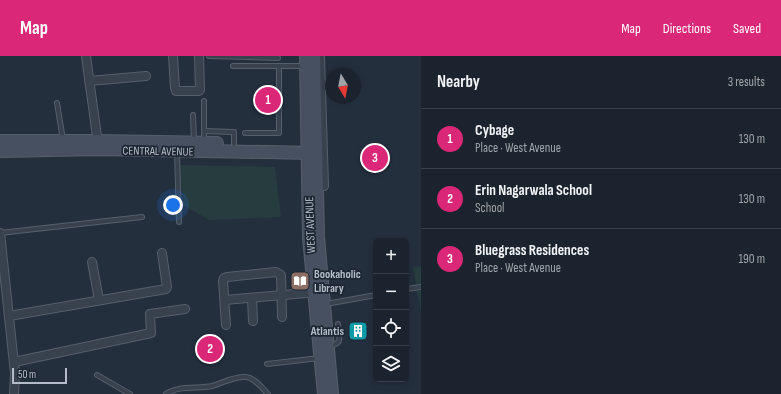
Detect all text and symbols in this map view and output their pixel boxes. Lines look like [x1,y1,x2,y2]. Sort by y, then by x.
text: Map [20,17,48,40]
text: Map [621,20,641,37]
text: Directions [663,20,711,37]
text: Saved [733,20,761,37]
north arrow [325,68,361,104]
text: Nearby [437,72,480,92]
text: 3 results [728,74,765,90]
pin: 1 [255,85,281,115]
text: Cybage [475,121,514,140]
text: 1 [447,131,453,147]
text: 130 m [739,131,765,147]
text: Place · West Avenue [475,140,561,156]
street label: CENTRAL AVENUE [122,143,194,160]
pin: 3 [362,143,388,173]
text: Erin Nagarwala School [475,181,592,200]
text: 2 [447,191,453,207]
text: 130 m [739,191,765,207]
your location [163,195,183,215]
street label: WEST AVENUE [302,196,319,254]
text: School [475,200,505,216]
map controls [373,238,409,382]
button: + [373,238,409,274]
text: Bluegrass Residences [475,241,589,260]
text: 3 [447,251,453,267]
text: 190 m [738,251,765,267]
text: Place · West Avenue [475,260,561,276]
place label: Bookaholic Library [314,267,361,296]
library icon: Bookaholic Library [289,270,311,292]
button: − [373,274,409,310]
button: locate [373,310,409,346]
building icon: Atlantis [347,320,369,342]
place label: Atlantis [310,324,344,339]
pin: 2 [197,334,223,364]
button: layers [373,346,409,382]
scale bar [12,366,67,385]
text: 50 m [18,368,36,381]

